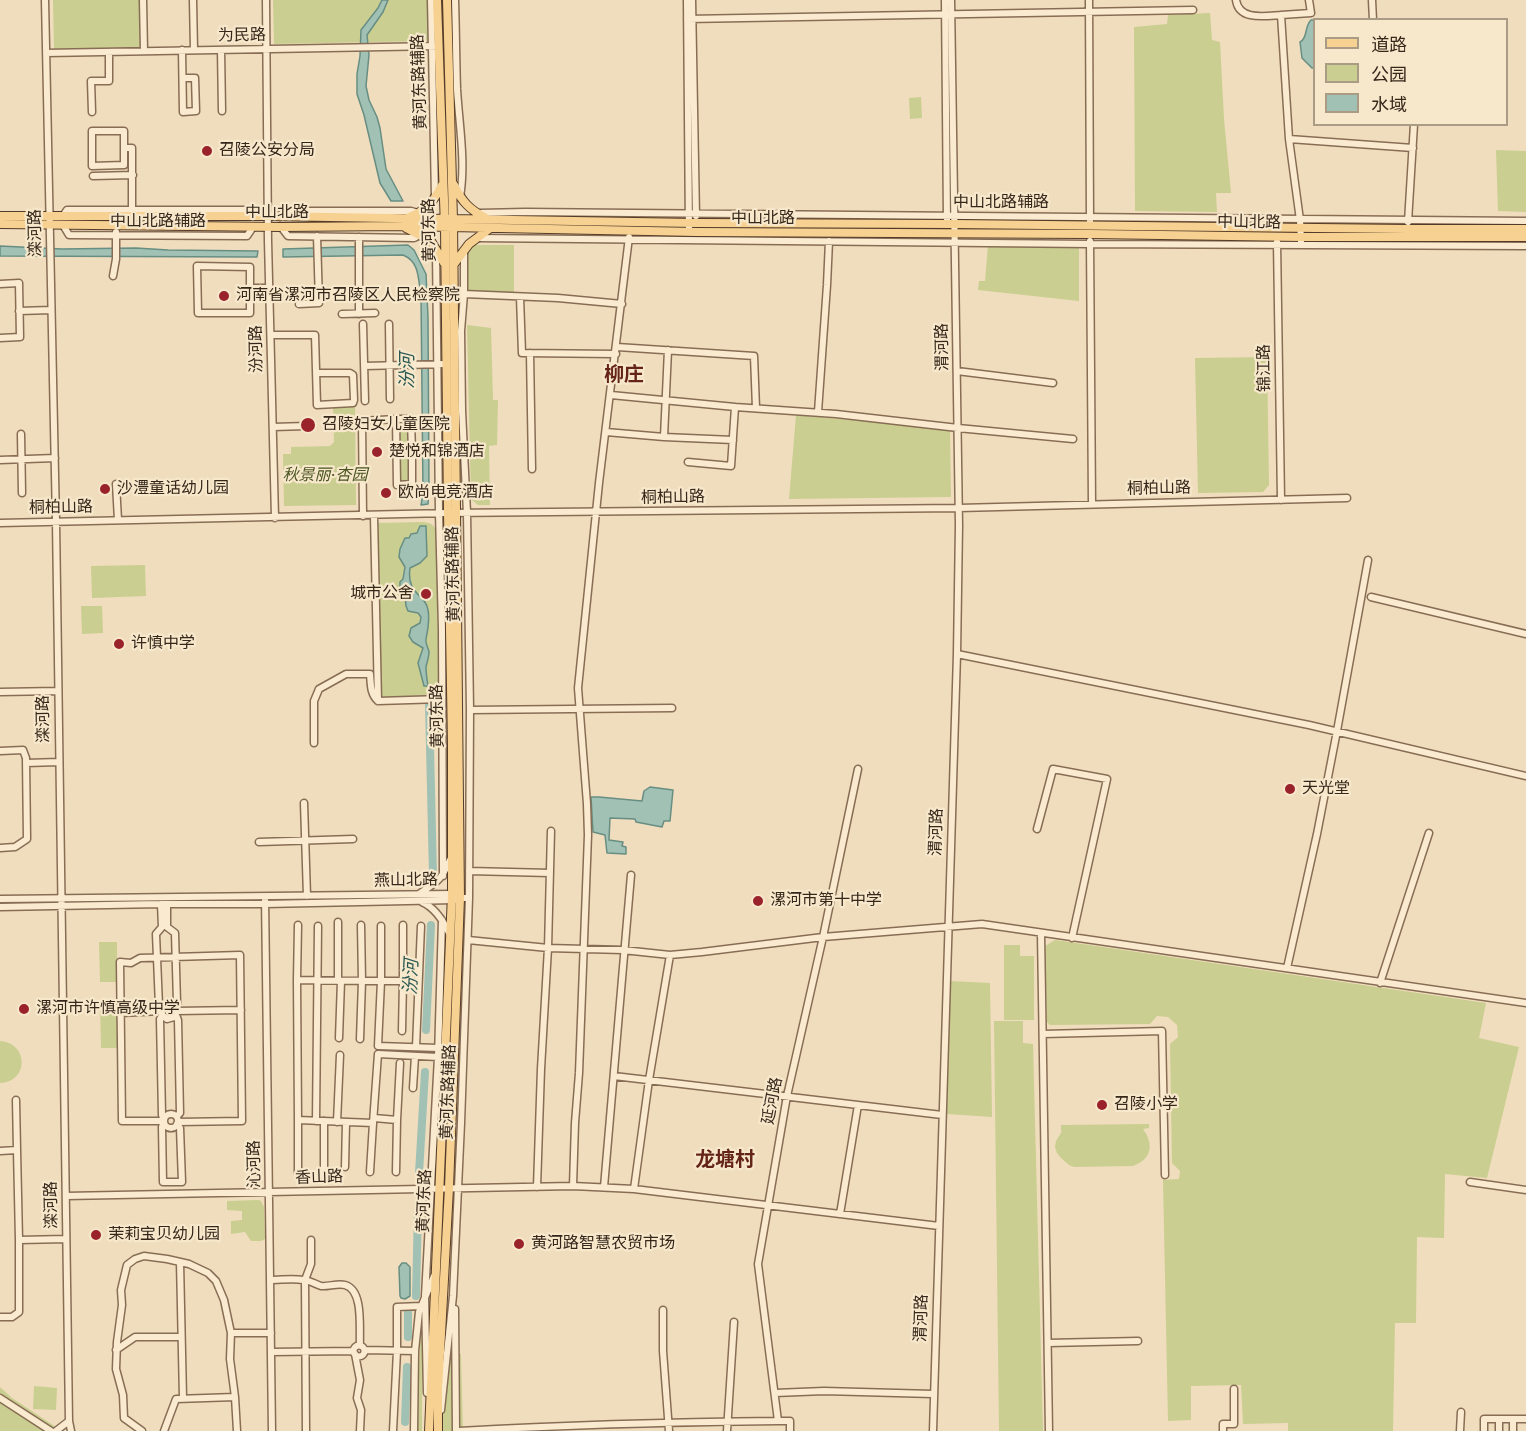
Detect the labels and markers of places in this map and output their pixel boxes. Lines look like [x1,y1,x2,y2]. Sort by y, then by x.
place label: 召陵公安分局 [219,141,315,161]
marker: 召陵公安分局 [200,144,214,158]
place label: 河南省漯河市召陵区人民检察院 [236,286,460,306]
marker: 河南省漯河市召陵区人民检察院 [217,289,231,303]
place label: 召陵妇女儿童医院 [322,415,450,435]
marker: 召陵妇女儿童医院 [299,416,317,434]
place label: 楚悦和锦酒店 [389,442,485,462]
marker: 楚悦和锦酒店 [370,445,384,459]
place label: 沙澧童话幼儿园 [117,479,229,499]
marker: 沙澧童话幼儿园 [98,482,112,496]
place label: 欧尚电竞酒店 [398,483,494,503]
marker: 欧尚电竞酒店 [379,486,393,500]
place label: 城市公舍 [350,584,414,604]
marker: 城市公舍 [419,587,433,601]
place label: 许慎中学 [131,634,195,654]
marker: 许慎中学 [112,637,126,651]
place label: 天光堂 [1302,779,1350,799]
marker: 天光堂 [1283,782,1297,796]
place label: 漯河市第十中学 [770,891,882,911]
marker: 漯河市第十中学 [751,894,765,908]
place label: 漯河市许慎高级中学 [36,999,180,1019]
marker: 漯河市许慎高级中学 [17,1002,31,1016]
place label: 召陵小学 [1114,1095,1178,1115]
marker: 召陵小学 [1095,1098,1109,1112]
place label: 茉莉宝贝幼儿园 [108,1225,220,1245]
marker: 茉莉宝贝幼儿园 [89,1228,103,1242]
place label: 黄河路智慧农贸市场 [531,1234,675,1254]
marker: 黄河路智慧农贸市场 [512,1237,526,1251]

